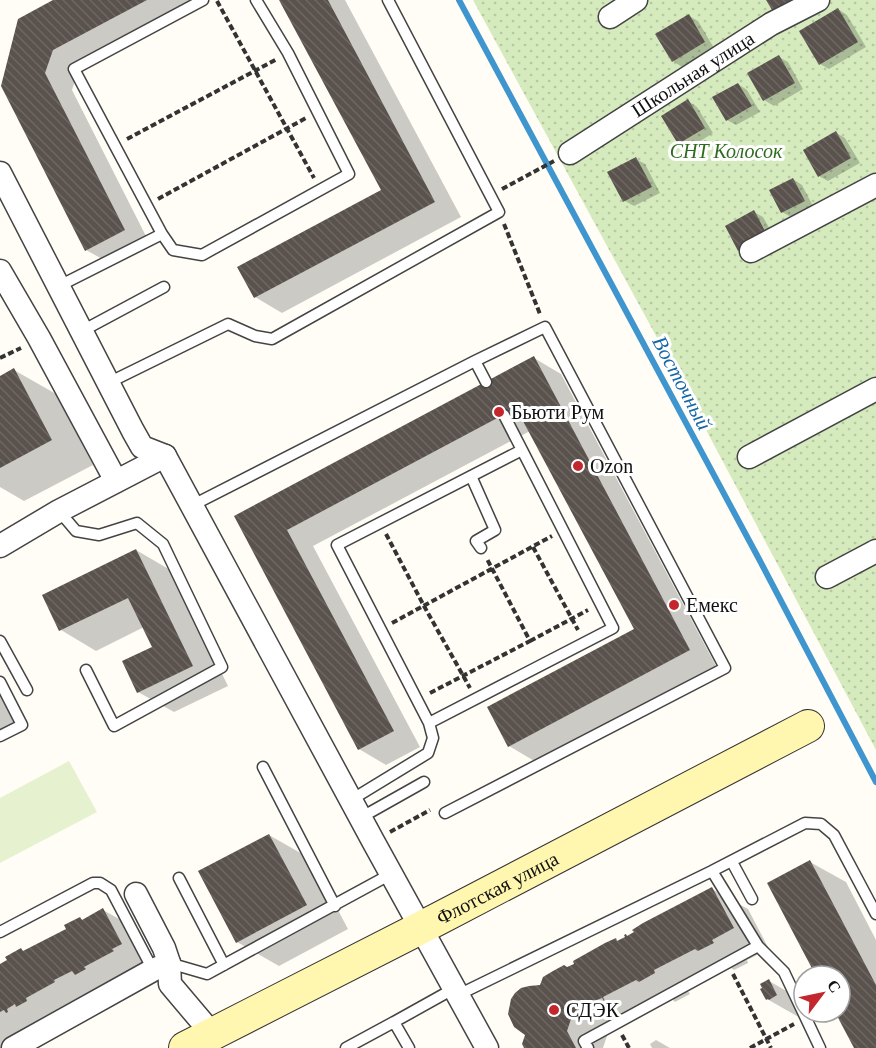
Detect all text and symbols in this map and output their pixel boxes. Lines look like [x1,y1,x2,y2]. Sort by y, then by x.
street label: Школьная улица [628,27,758,121]
park label: СНТ Колосок [670,140,783,162]
water label: Восточный [647,332,717,435]
place label: Бьюти Рум [511,401,605,424]
marker: Бьюти Рум [492,405,506,419]
place label: Ozon [590,455,633,477]
marker: Ozon [571,459,585,473]
place label: Емекс [686,594,738,616]
marker: Емекс [667,598,681,612]
street label: Флотская улица [433,847,562,929]
north arrow [792,964,852,1024]
text: С [824,977,845,996]
place label: СДЭК [566,999,620,1022]
marker: СДЭК [547,1003,561,1017]

